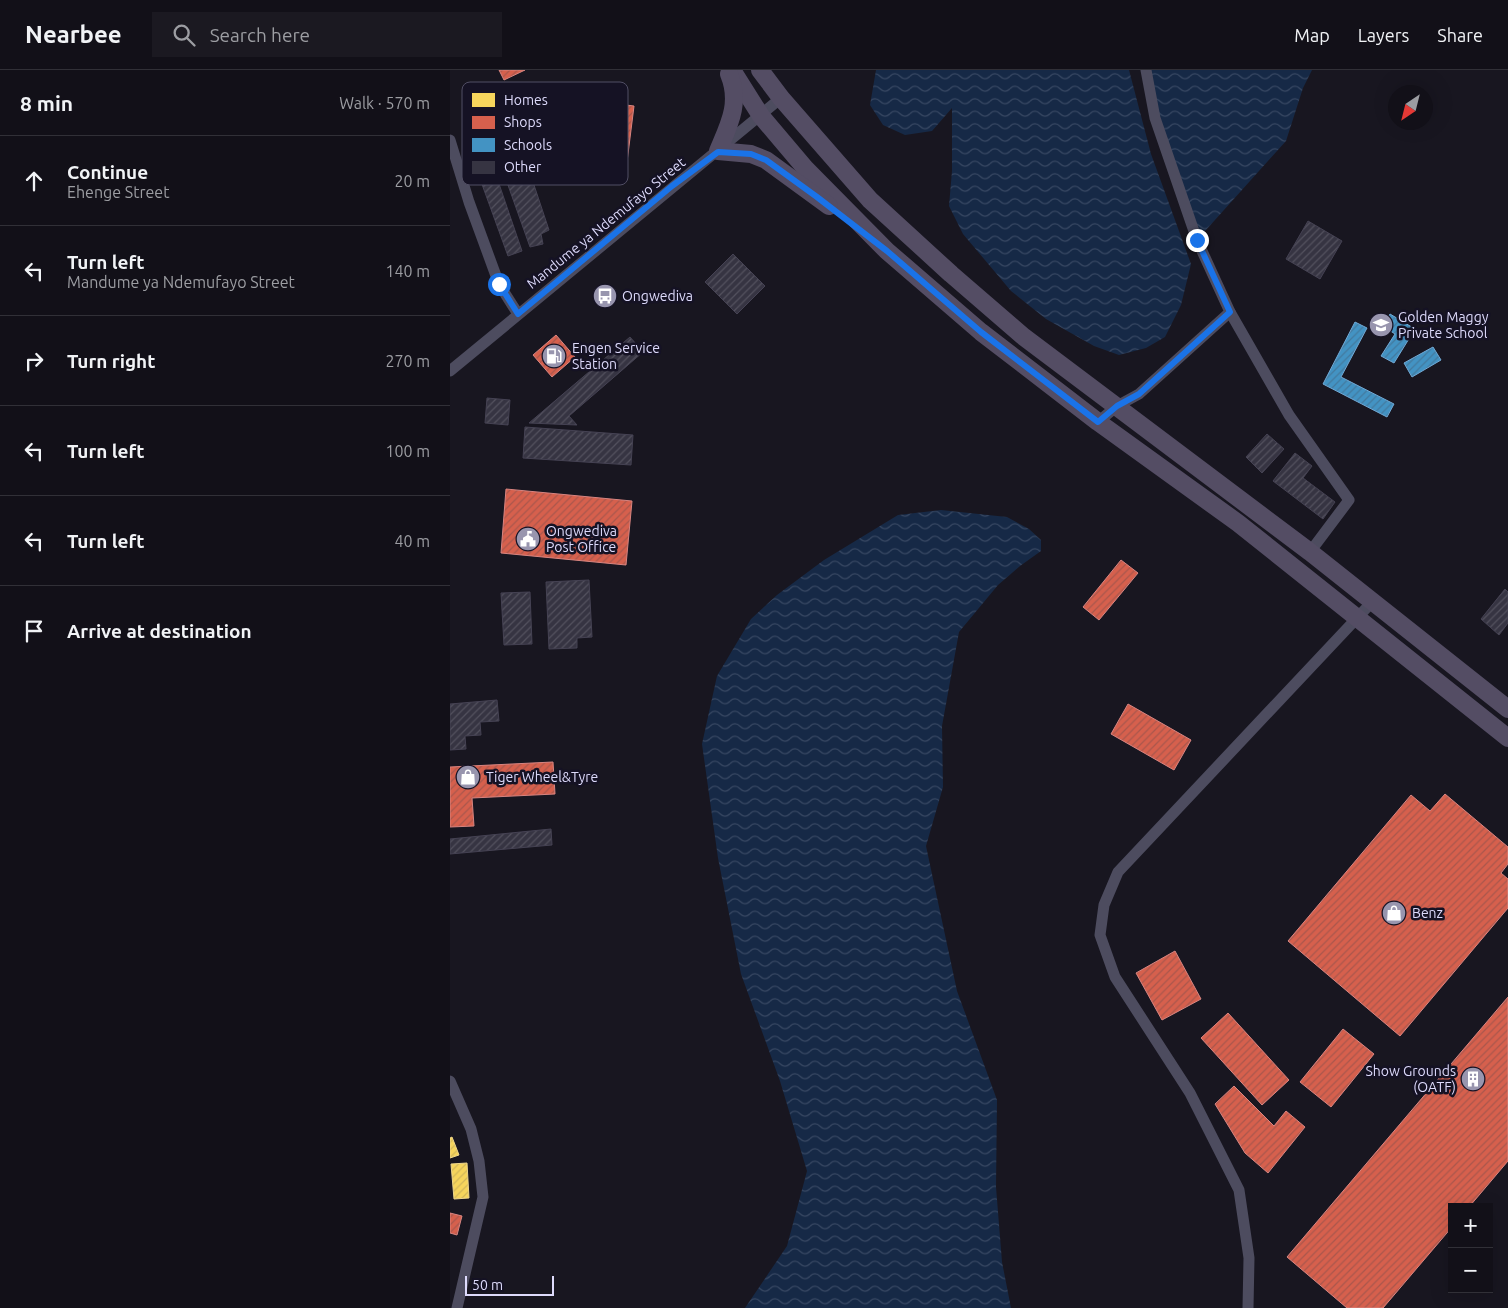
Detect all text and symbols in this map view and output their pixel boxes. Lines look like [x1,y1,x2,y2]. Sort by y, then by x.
search box [152,12,502,57]
text: Nearbee [25,21,122,48]
icon: search [170,21,198,49]
text: Search here [210,24,310,46]
text: Map [1294,25,1330,45]
text: Layers [1358,25,1409,45]
text: Share [1437,25,1483,45]
legend [462,82,628,185]
north arrow [1388,85,1433,130]
text: 8 min [20,91,73,115]
text: Homes [504,92,548,108]
text: Walk · 570 m [339,94,430,112]
text: Shops [504,114,542,130]
text: Schools [504,137,552,153]
street label: Mandume ya Ndemufayo Street [523,154,689,292]
text: Other [504,159,542,175]
text: Continue [67,161,148,183]
icon: ahead [20,167,48,195]
text: 20 m [394,172,430,190]
text: Ehenge Street [67,183,169,201]
route end [1186,229,1209,252]
text: Turn left [67,251,145,273]
icon: left [20,257,48,285]
text: 140 m [385,262,430,280]
text: Mandume ya Ndemufayo Street [67,273,295,291]
route start [488,273,511,296]
bus stop icon: Ongwediva [592,283,618,309]
place label: Ongwediva [622,288,693,304]
place label: Golden Maggy Private School [1398,309,1489,341]
school or university icon: Golden Maggy Private School [1368,312,1394,338]
place label: Engen Service Station [572,340,660,372]
fuel station icon: Engen Service Station [541,343,567,369]
icon: right [20,347,48,375]
text: Turn right [67,350,155,372]
text: 270 m [385,352,430,370]
icon: left [20,437,48,465]
text: Turn left [67,440,145,462]
text: 100 m [385,442,430,460]
place label: Ongwediva Post Office [546,523,617,555]
public building icon: Ongwediva Post Office [515,526,541,552]
icon: left [20,527,48,555]
text: Turn left [67,530,145,552]
text: 40 m [394,532,430,550]
icon: arrive [20,617,48,645]
text: Arrive at destination [67,620,252,642]
shop icon: Tiger Wheel&Tyre [455,764,481,790]
place label: Tiger Wheel&Tyre [486,769,598,785]
shop icon: Benz [1381,900,1407,926]
place label: Benz [1412,905,1443,921]
place label: Show Grounds (OATF) [1365,1063,1456,1095]
building icon: Show Grounds (OATF) [1460,1066,1486,1092]
map controls [1448,1203,1493,1293]
button: + [1448,1203,1493,1248]
button: − [1448,1248,1493,1293]
scale bar [465,1273,554,1296]
text: 50 m [472,1277,503,1293]

